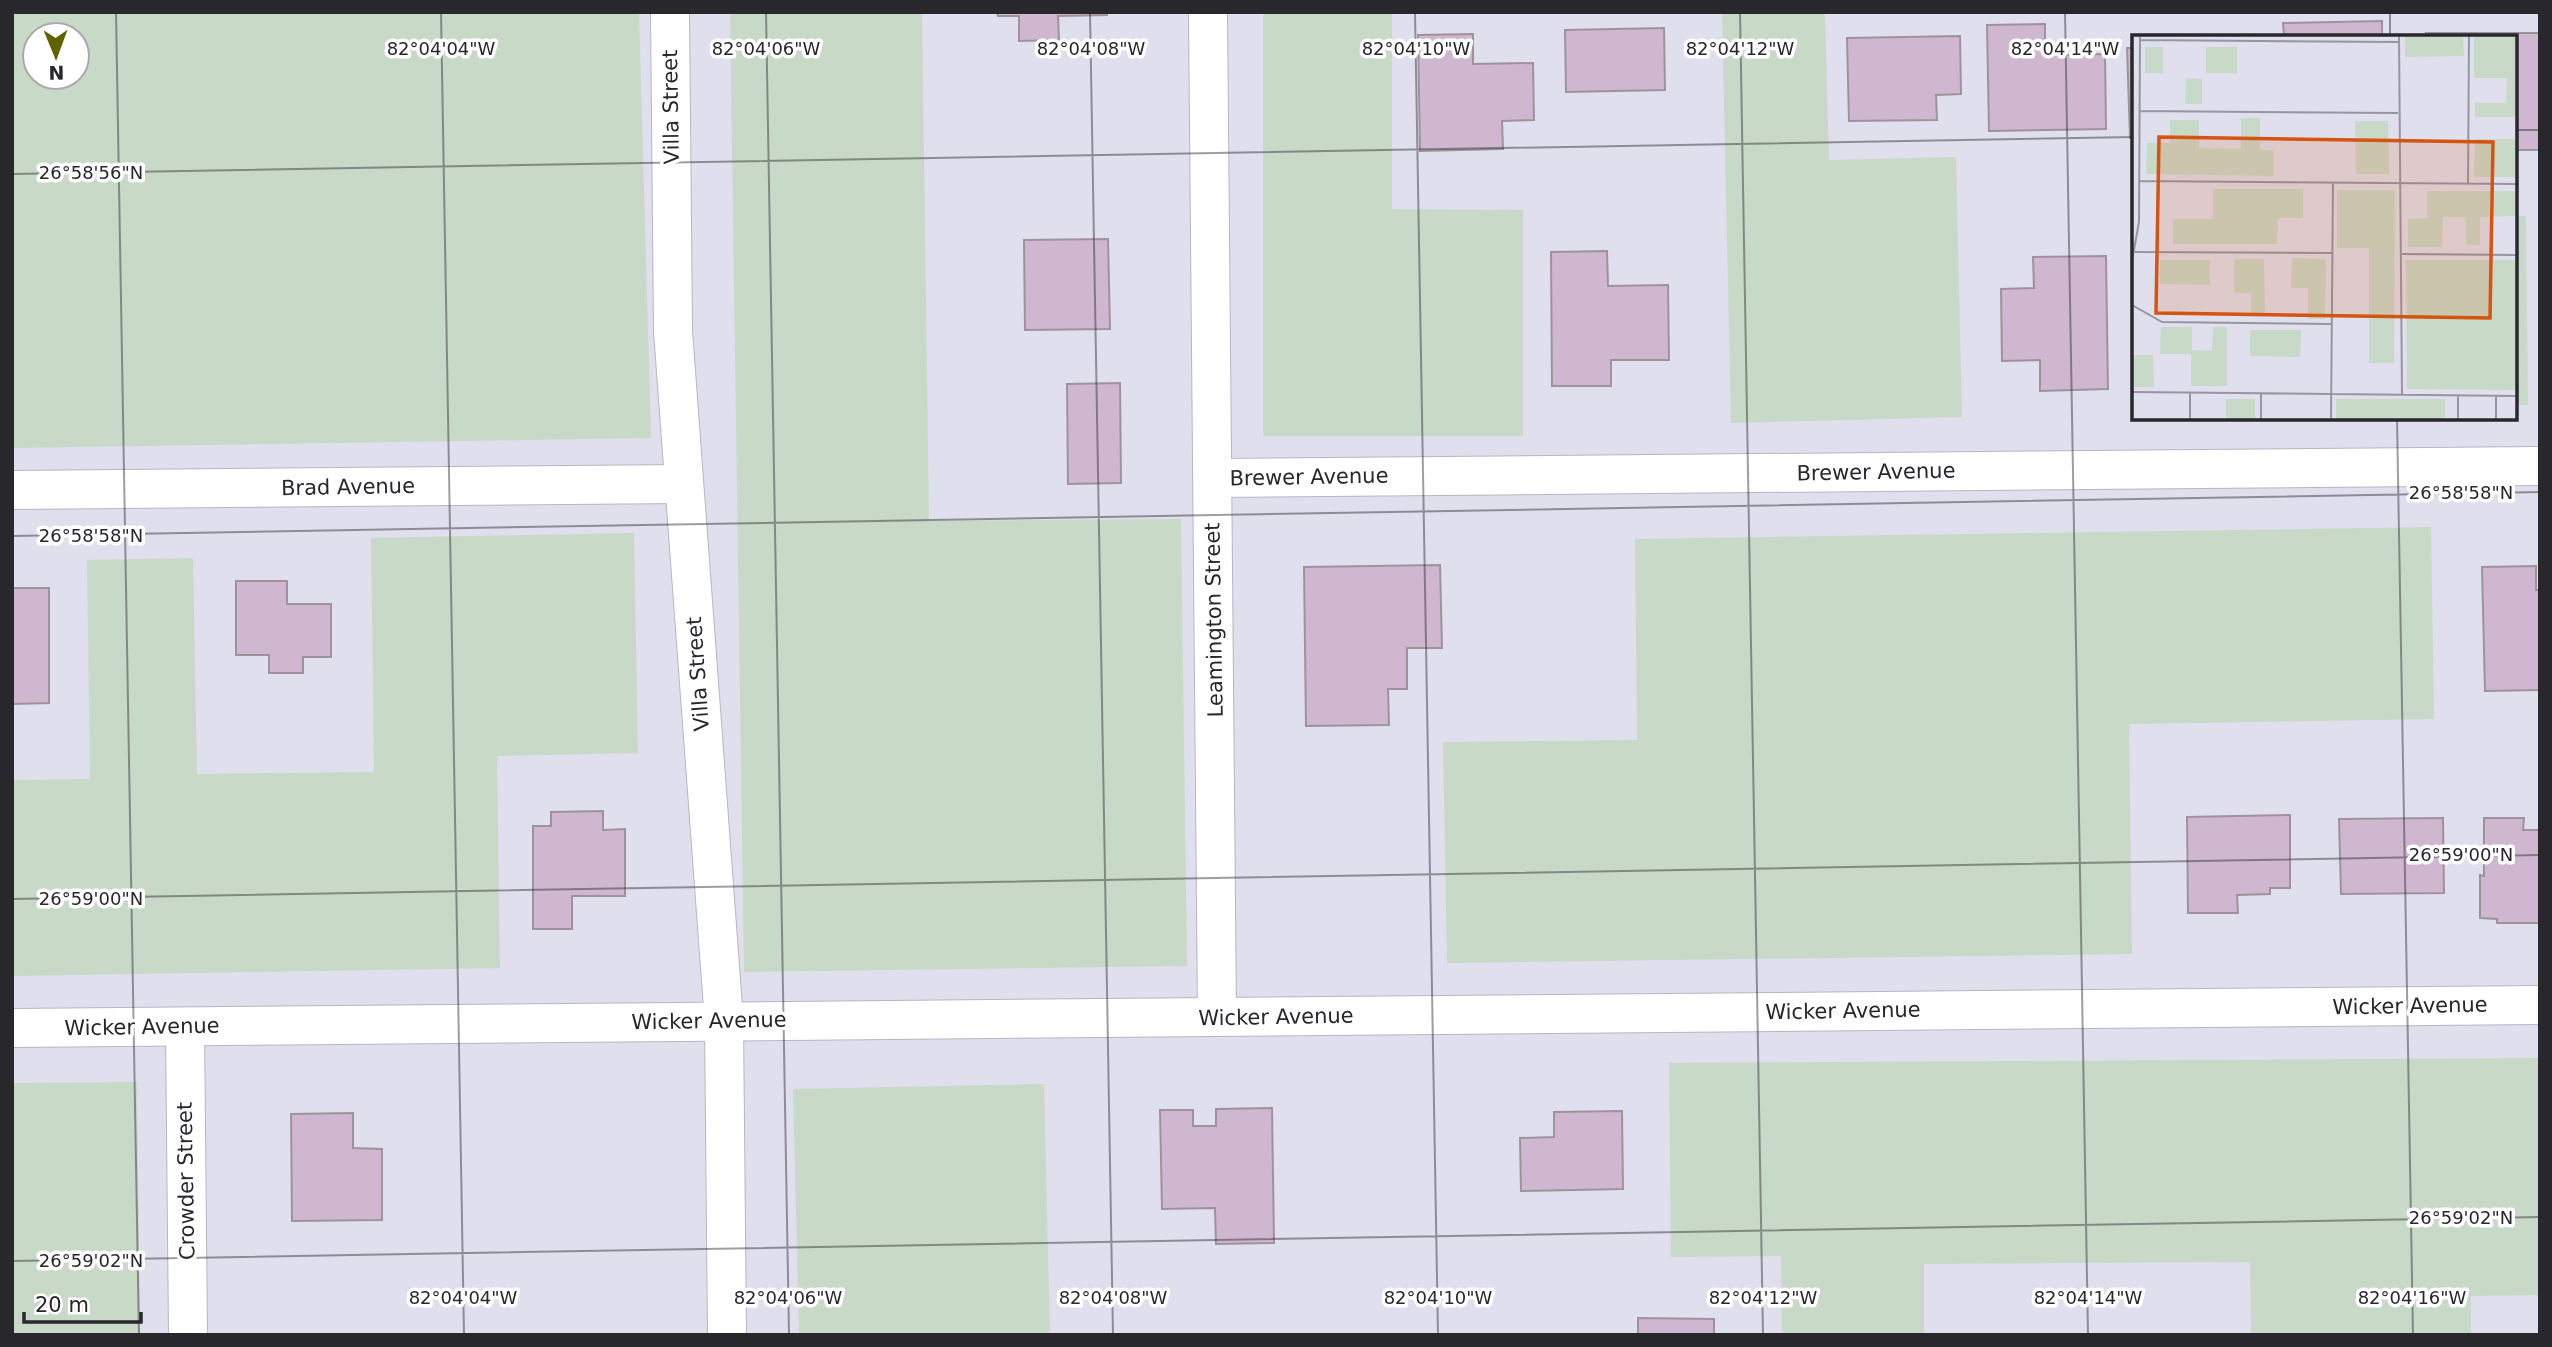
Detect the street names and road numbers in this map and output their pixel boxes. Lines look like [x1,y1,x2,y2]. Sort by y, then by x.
street label: Villa Street [658,49,684,165]
street label: Brewer Avenue [1796,459,1956,485]
street label: Brewer Avenue [1229,464,1389,490]
street label: Brad Avenue [281,474,415,500]
street label: Leamington Street [1200,522,1228,718]
street label: Villa Street [682,616,714,732]
street label: Wicker Avenue [2332,993,2488,1019]
street label: Wicker Avenue [1765,998,1921,1024]
street label: Wicker Avenue [1198,1004,1354,1030]
street label: Wicker Avenue [631,1008,787,1034]
street label: Wicker Avenue [64,1014,220,1040]
street label: Crowder Street [173,1102,199,1260]

